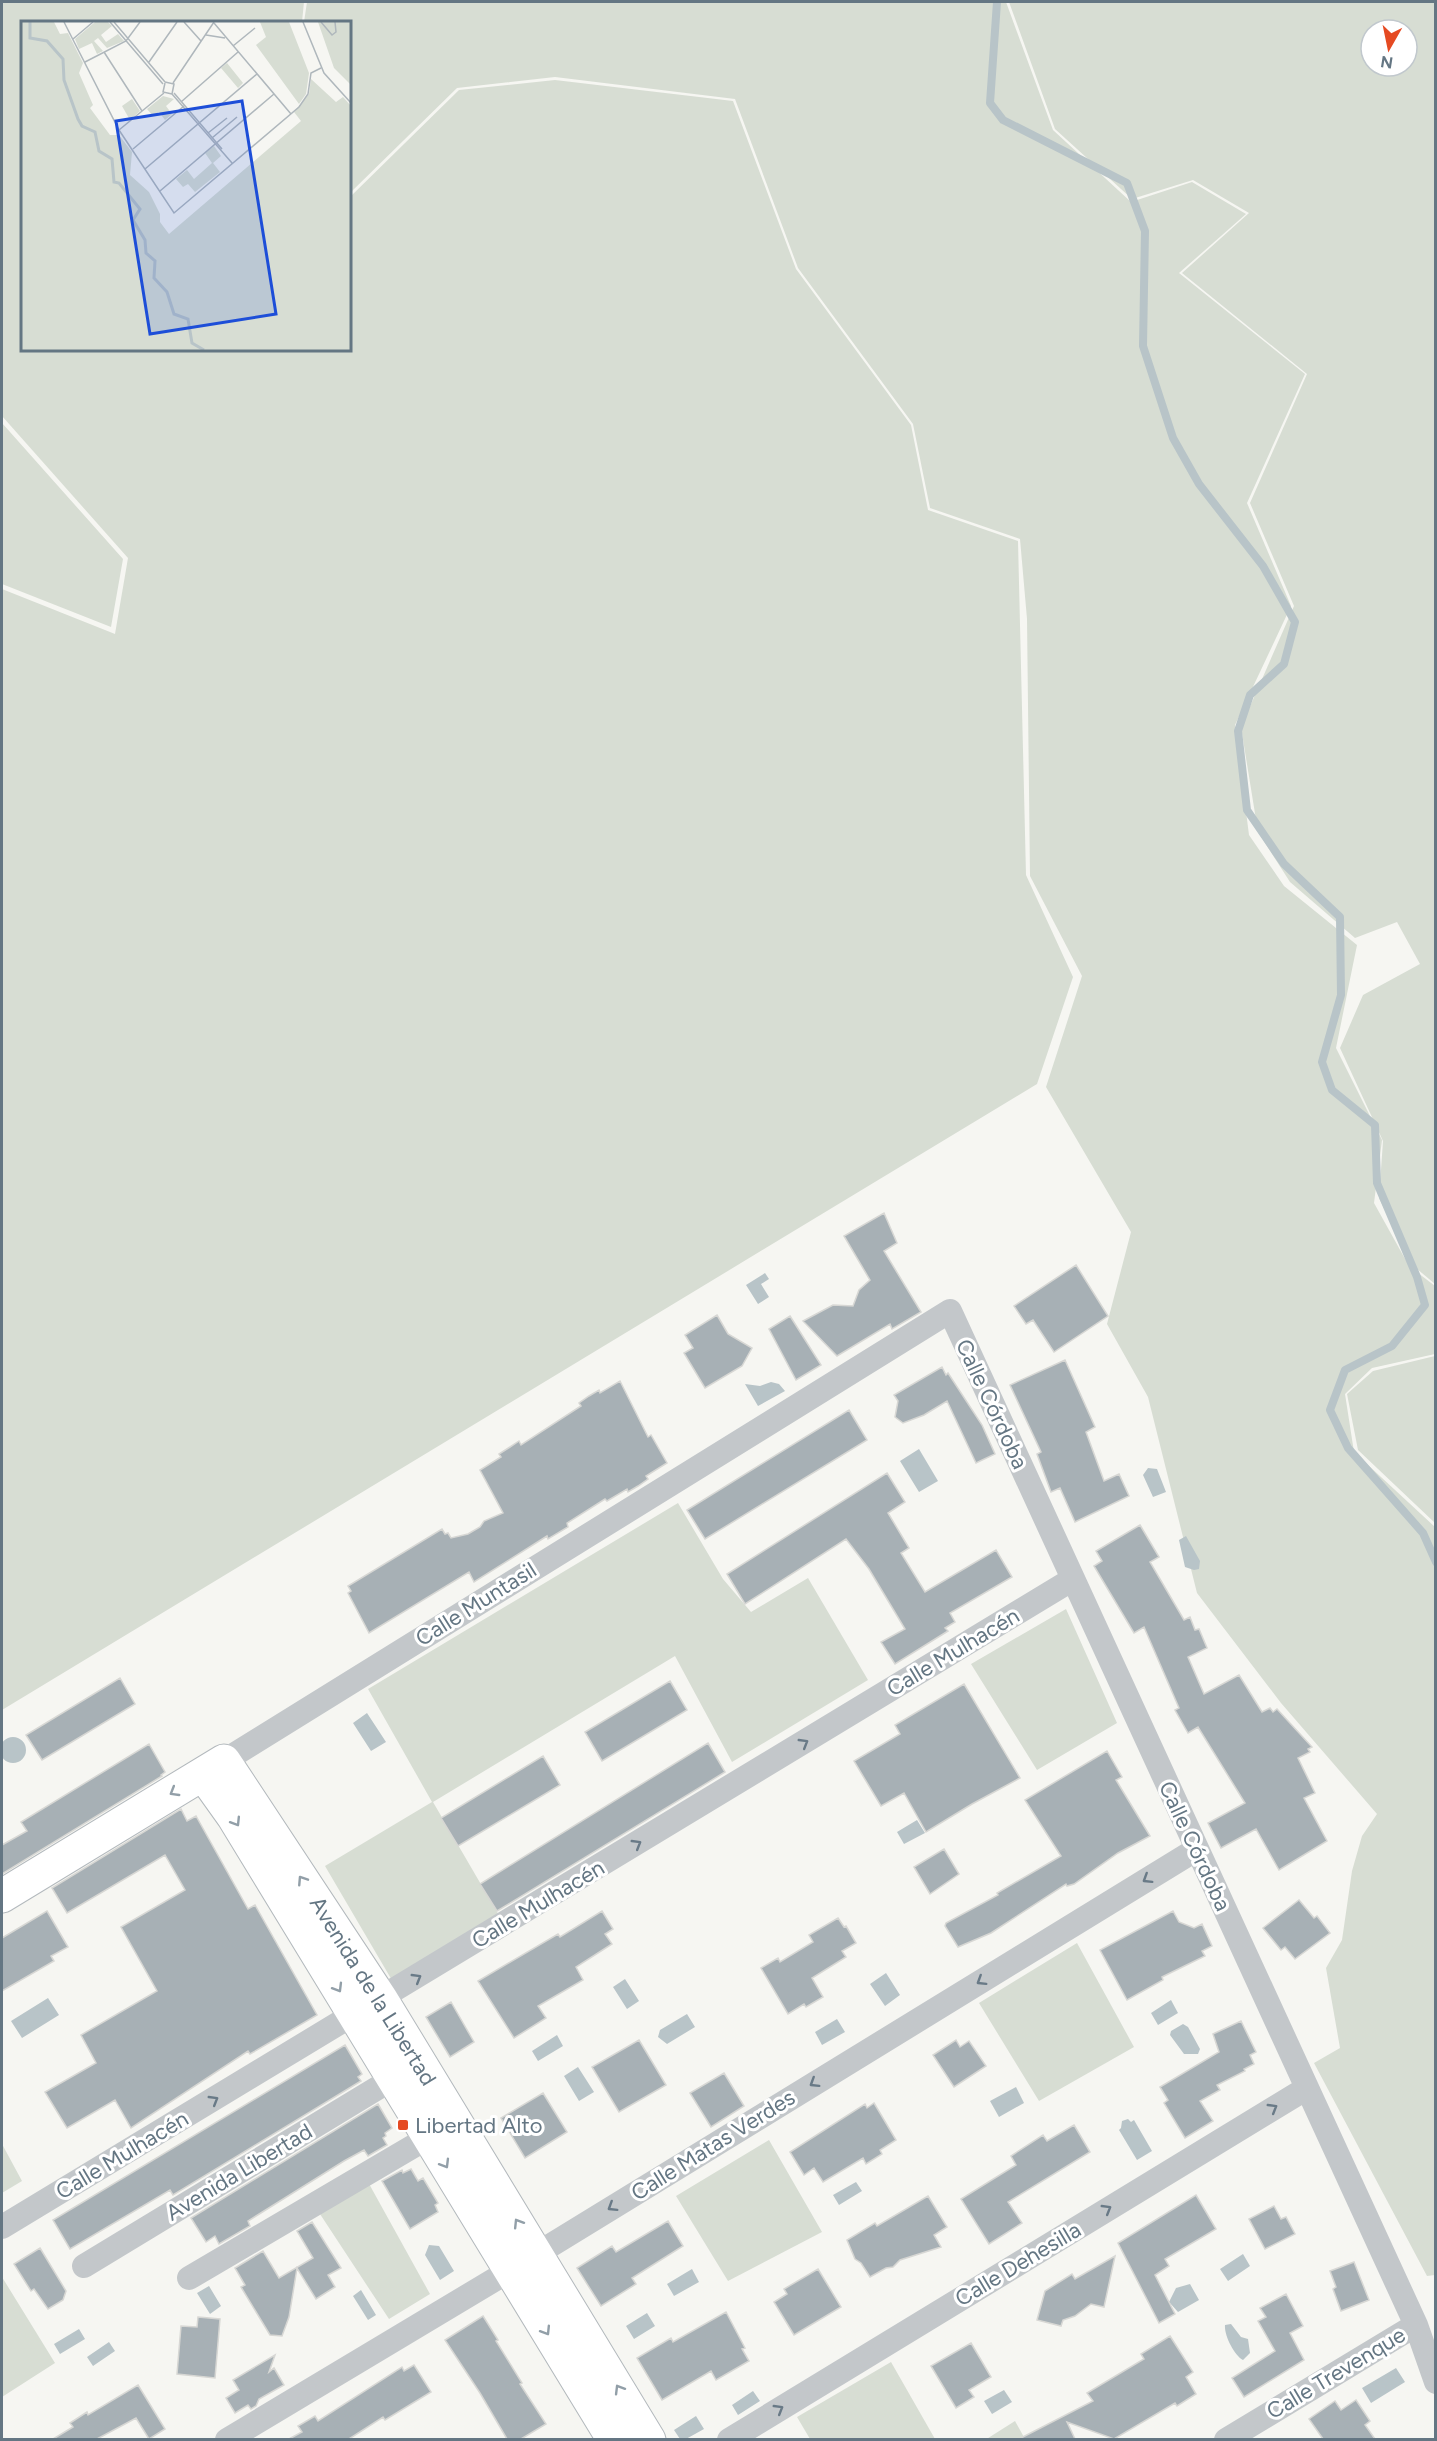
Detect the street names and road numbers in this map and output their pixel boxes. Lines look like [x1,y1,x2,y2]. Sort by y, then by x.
street label: Calle Córdoba [950,1335,1034,1473]
street label: Calle Muntasil [411,1556,541,1652]
street label: Calle Mulhacén [882,1602,1024,1702]
street label: Calle Córdoba [1153,1777,1237,1915]
street label: Calle Mulhacén [467,1854,609,1954]
street label: Avenida de la Libertad [304,1891,442,2091]
street label: Calle Matas Verdes [626,2084,800,2206]
street label: Calle Mulhacén [51,2105,193,2205]
street label: Avenida Libertad [161,2118,317,2226]
street label: Calle Dehesilla [950,2216,1086,2312]
street label: Calle Trevenque [1262,2321,1410,2425]

